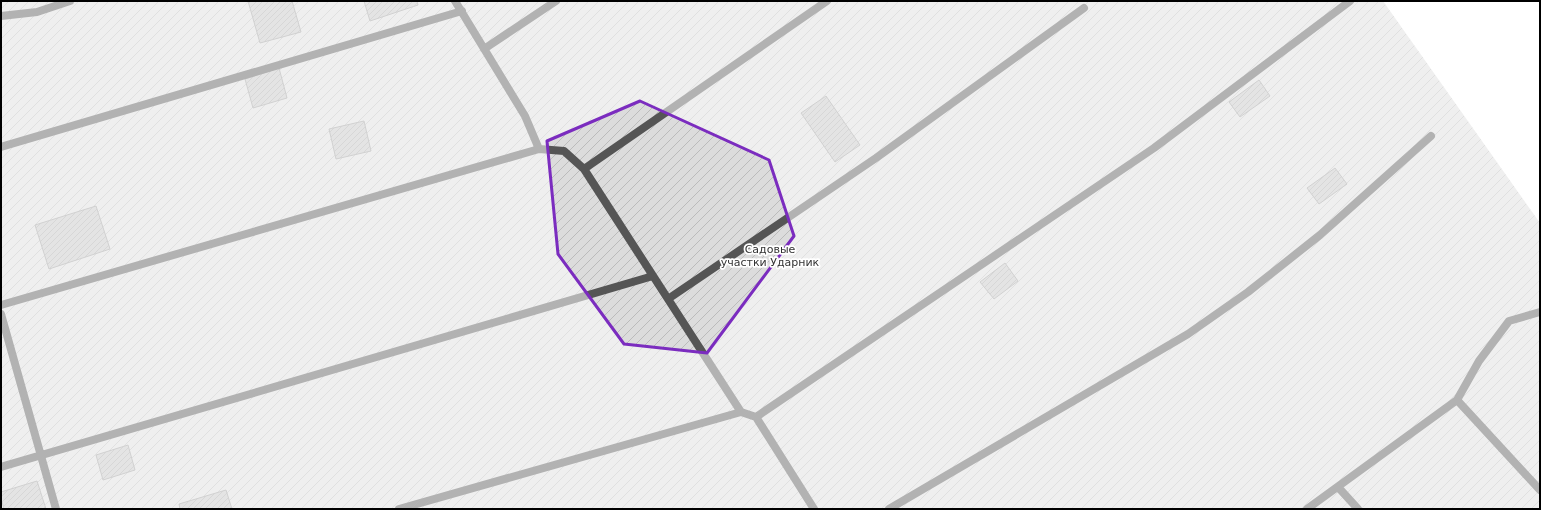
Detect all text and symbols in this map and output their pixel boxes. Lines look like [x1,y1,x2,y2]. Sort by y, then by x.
park label: Садовые участки Ударник [721,243,820,269]

